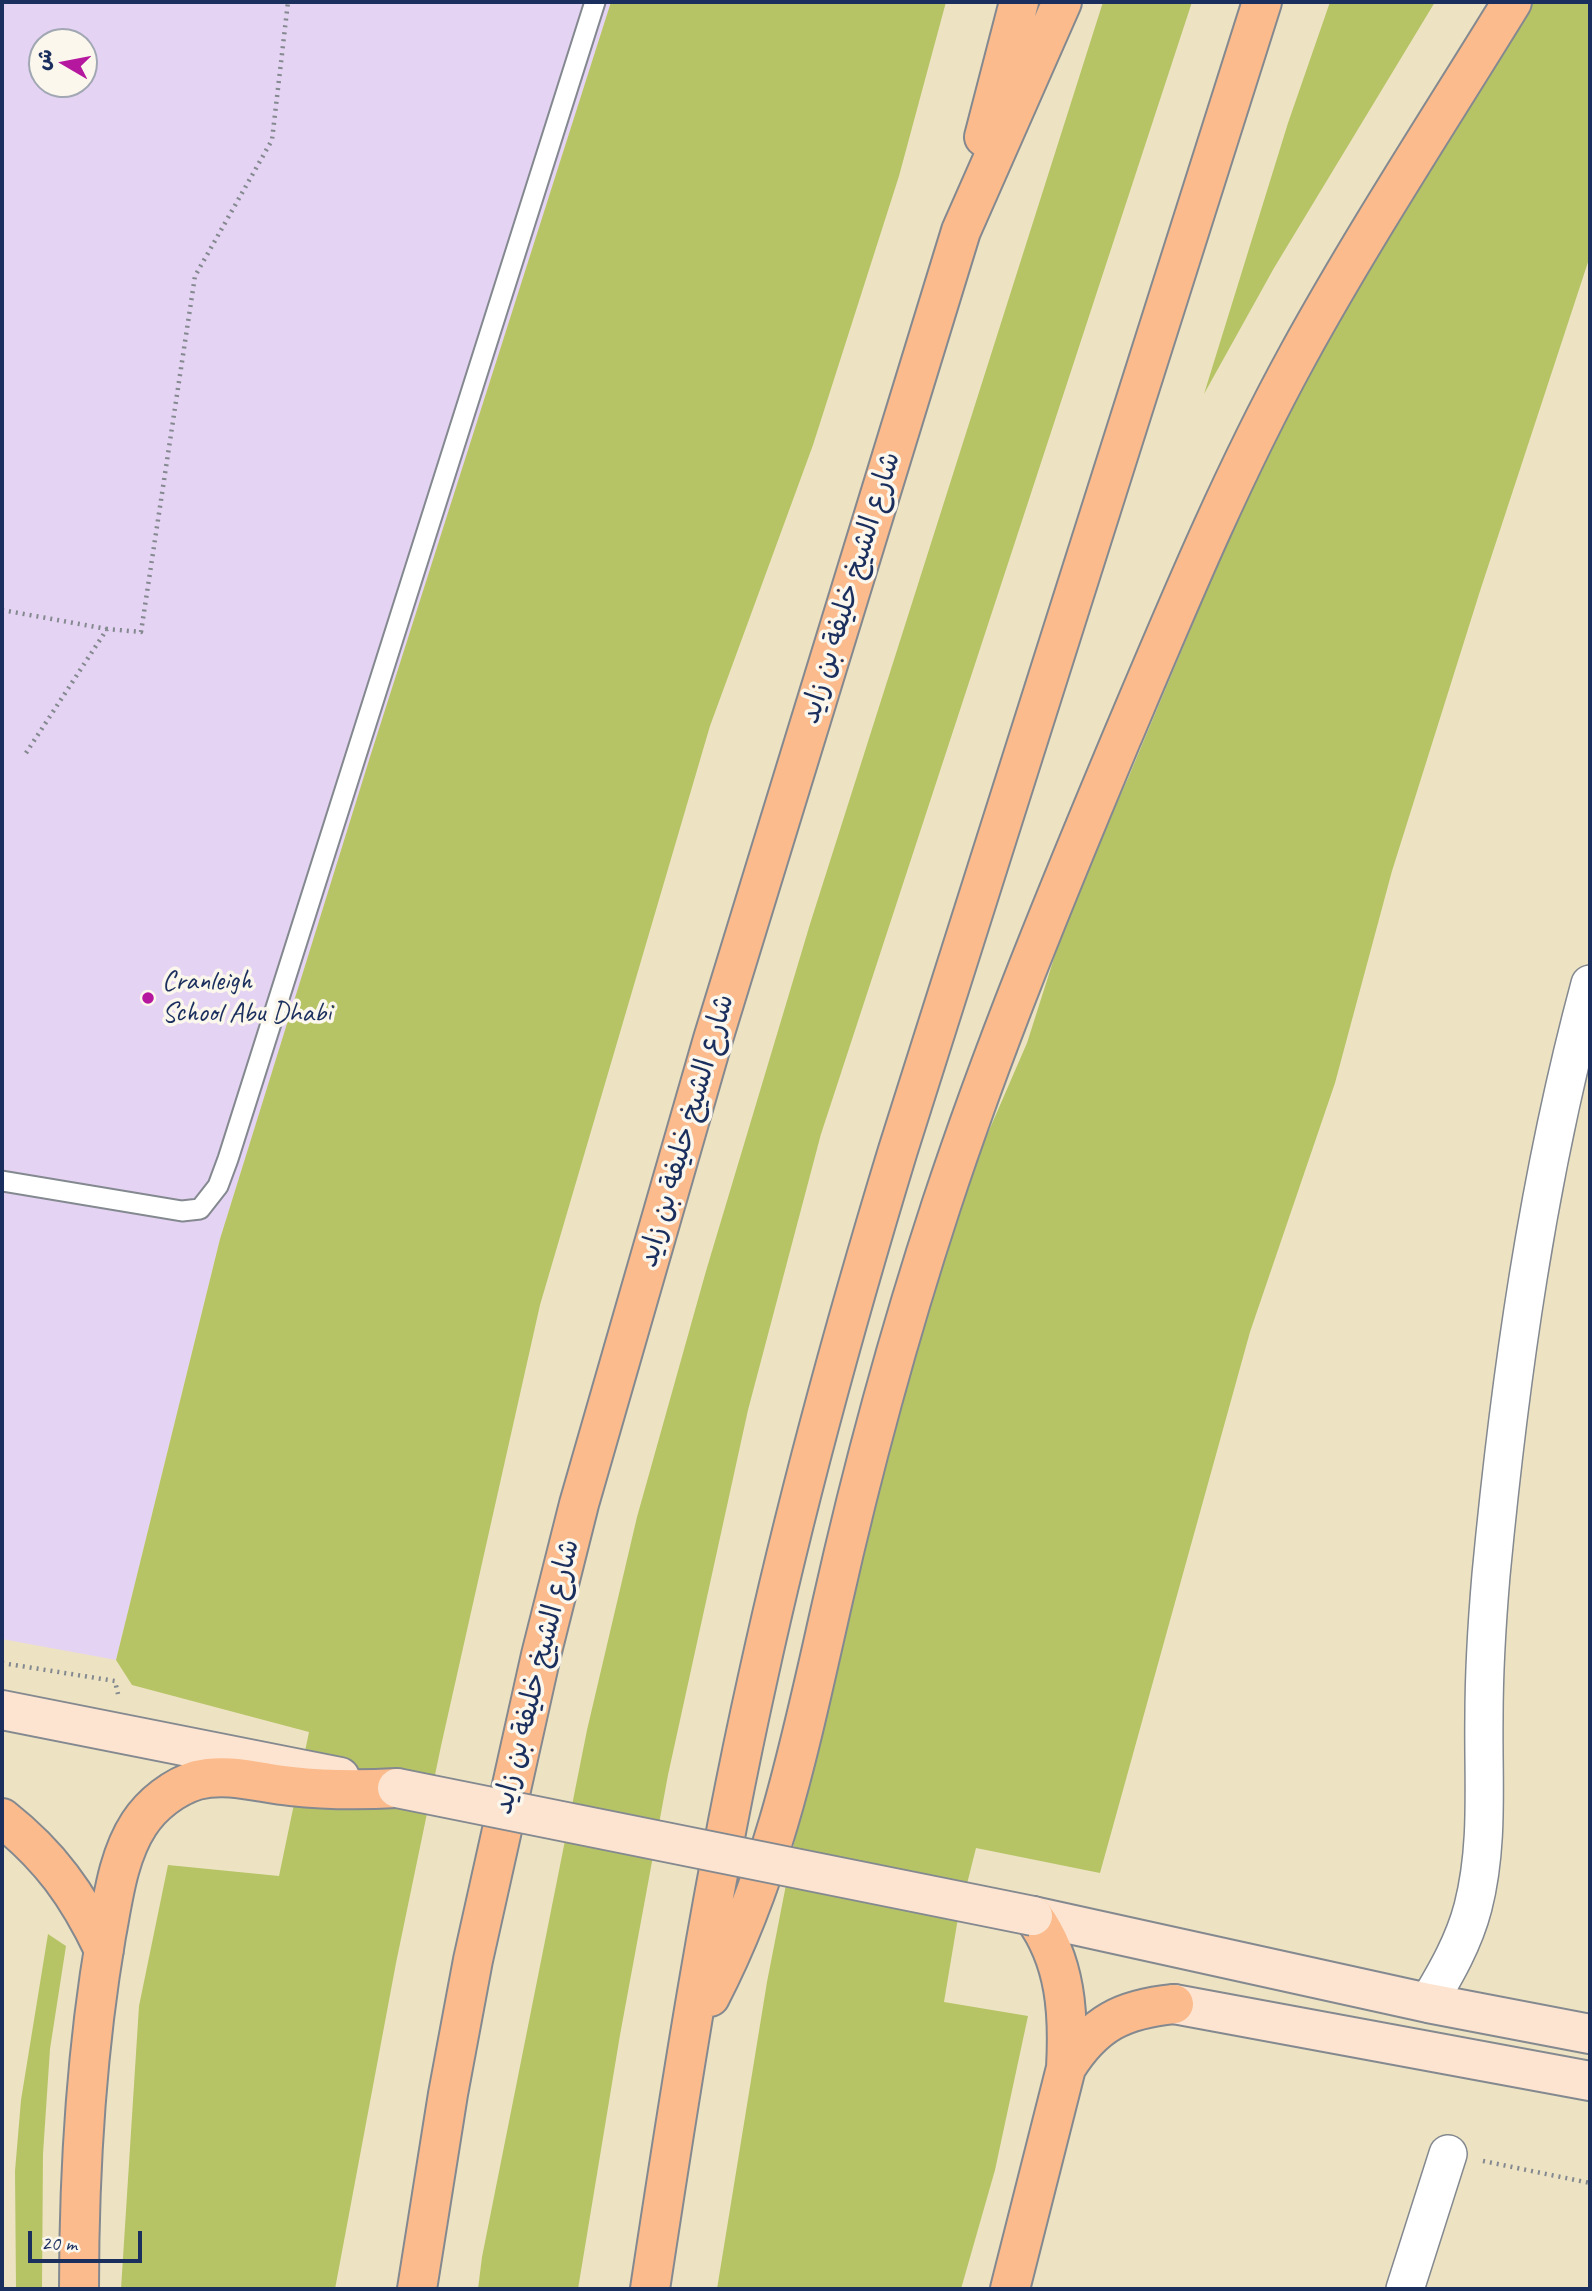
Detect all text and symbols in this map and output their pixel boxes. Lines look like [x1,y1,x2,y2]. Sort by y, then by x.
north arrow [28,28,98,98]
text: ش [31,47,58,72]
street label: شارع الشيخ خليفة بن زايد [794,448,908,728]
place label: Cranleigh School Abu Dhabi [162,965,331,1031]
marker: Cranleigh School Abu Dhabi [140,990,156,1006]
street label: شارع الشيخ خليفة بن زايد [632,991,742,1271]
street label: شارع الشيخ خليفة بن زايد [487,1536,587,1818]
scale bar [32,2218,145,2262]
text: 20 m [41,2230,77,2256]

